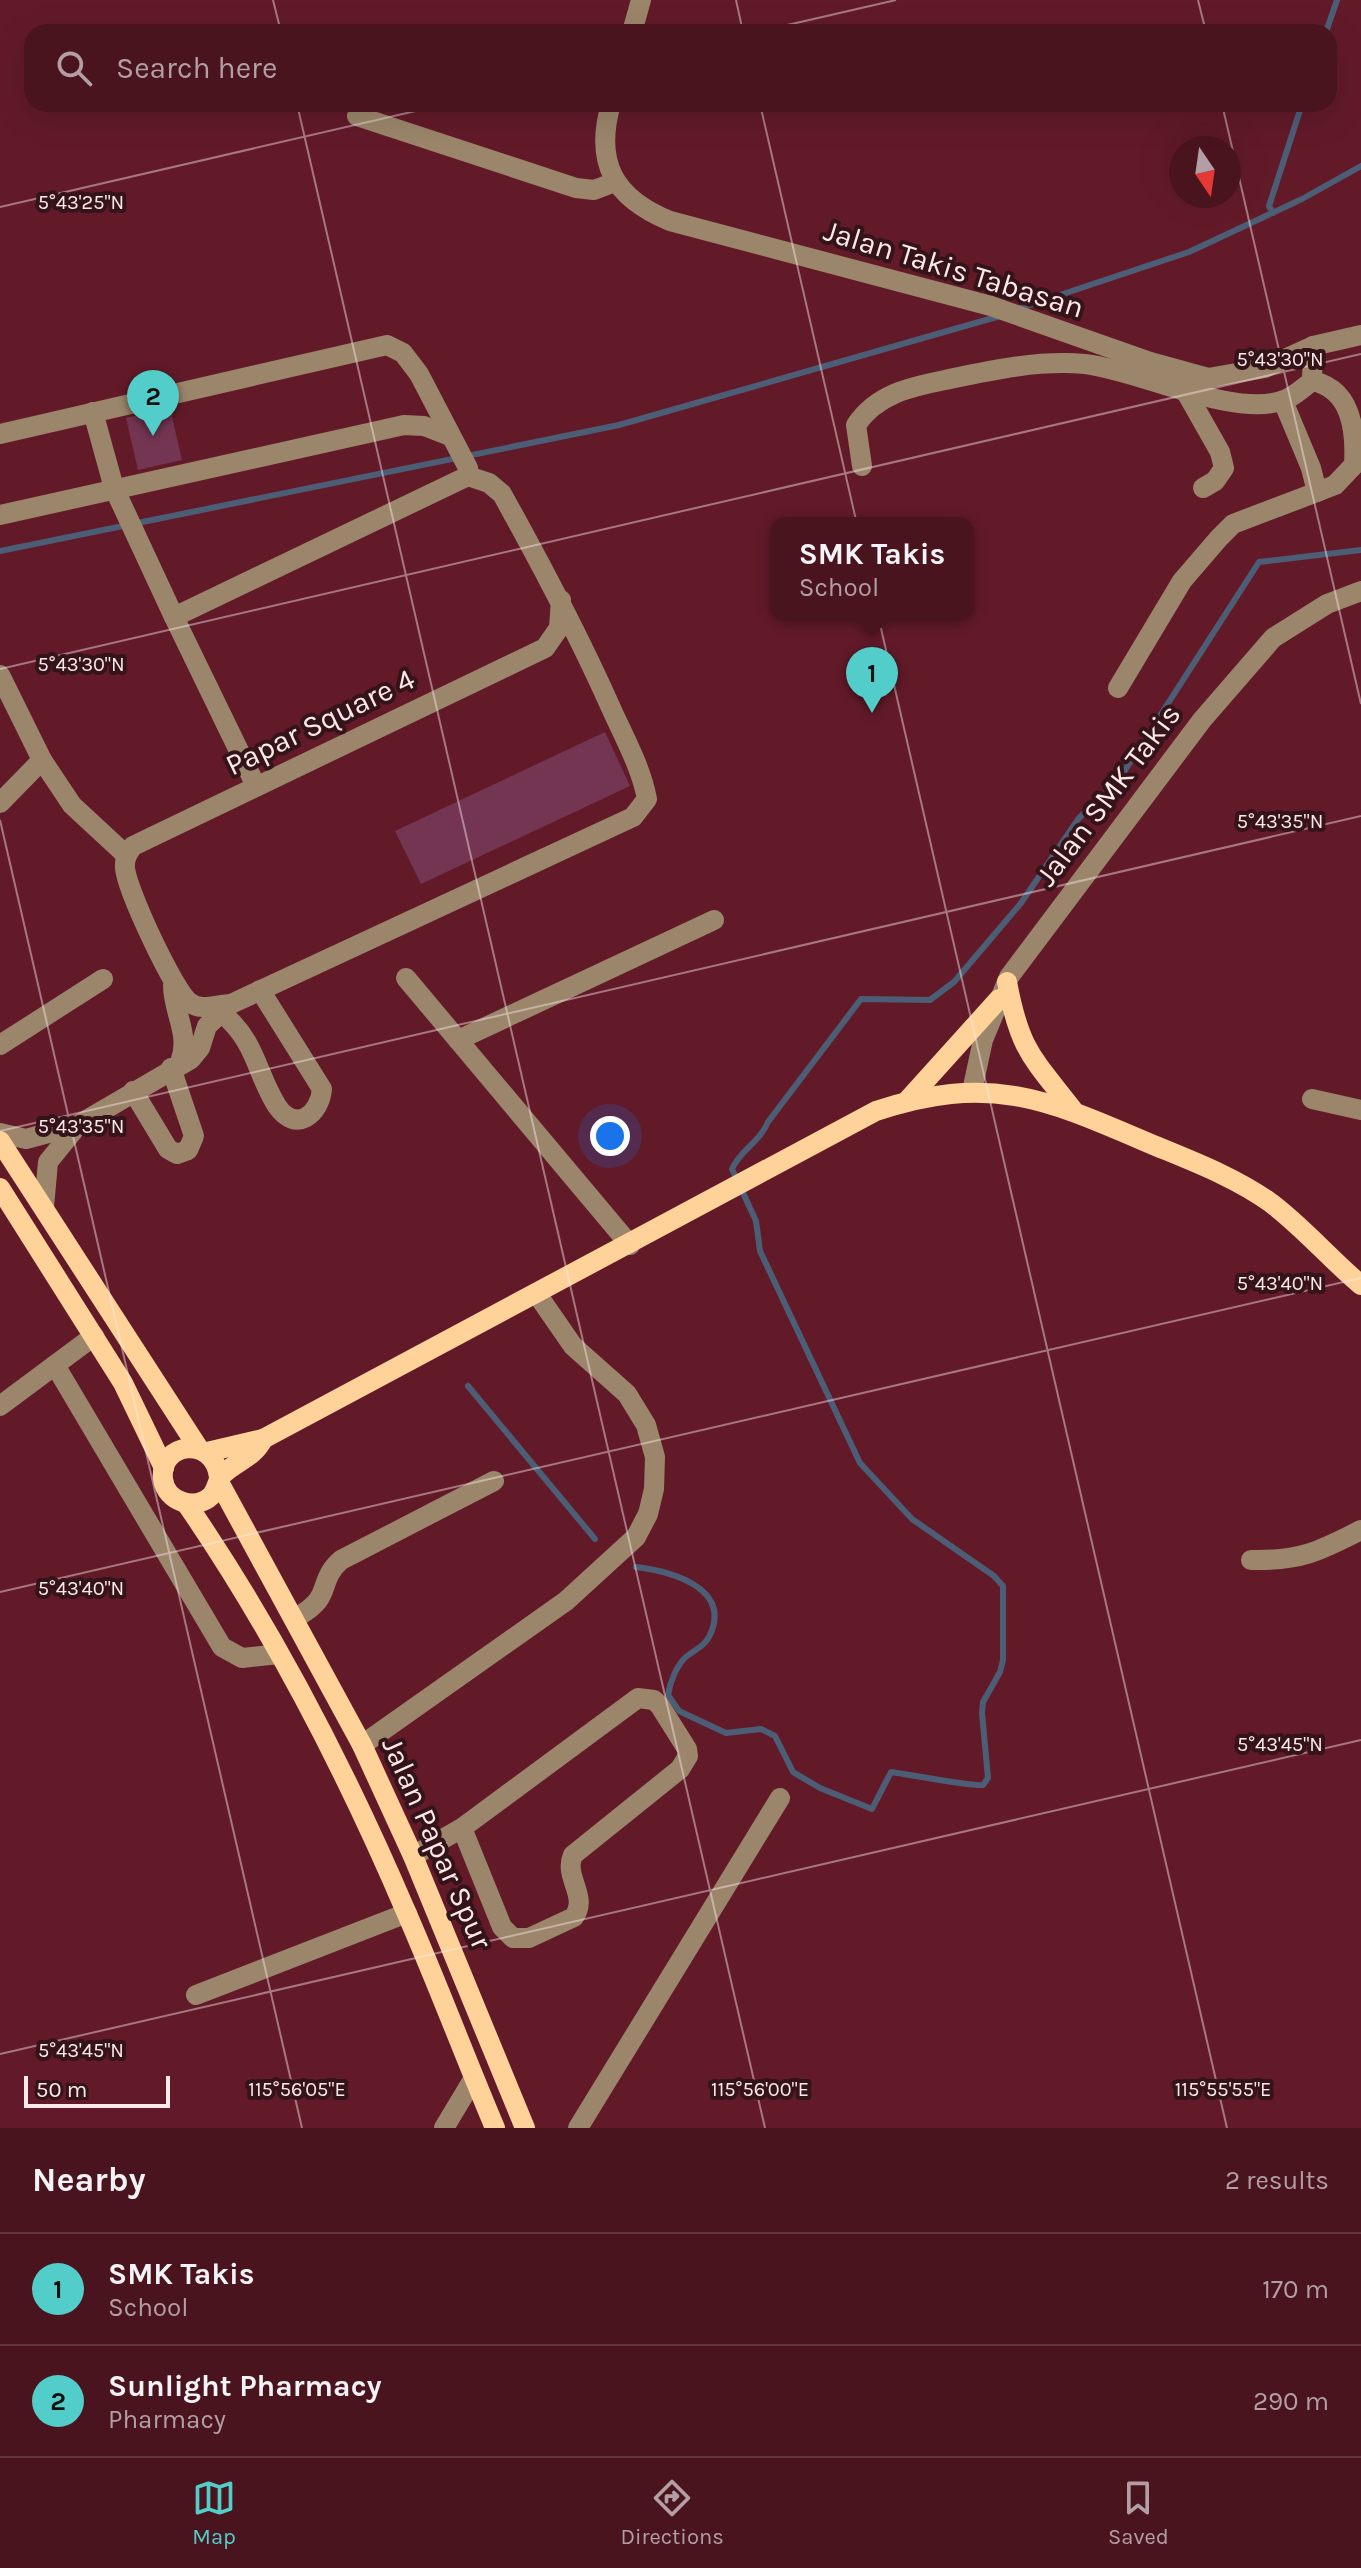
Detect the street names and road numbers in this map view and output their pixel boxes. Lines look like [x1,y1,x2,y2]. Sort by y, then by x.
street label: Jalan Takis Tabasan [820,212,1088,326]
street label: Papar Square 4 [220,661,421,783]
street label: Jalan SMK Takis [1028,697,1188,893]
street label: Jalan Papar Spur [374,1731,500,1955]

